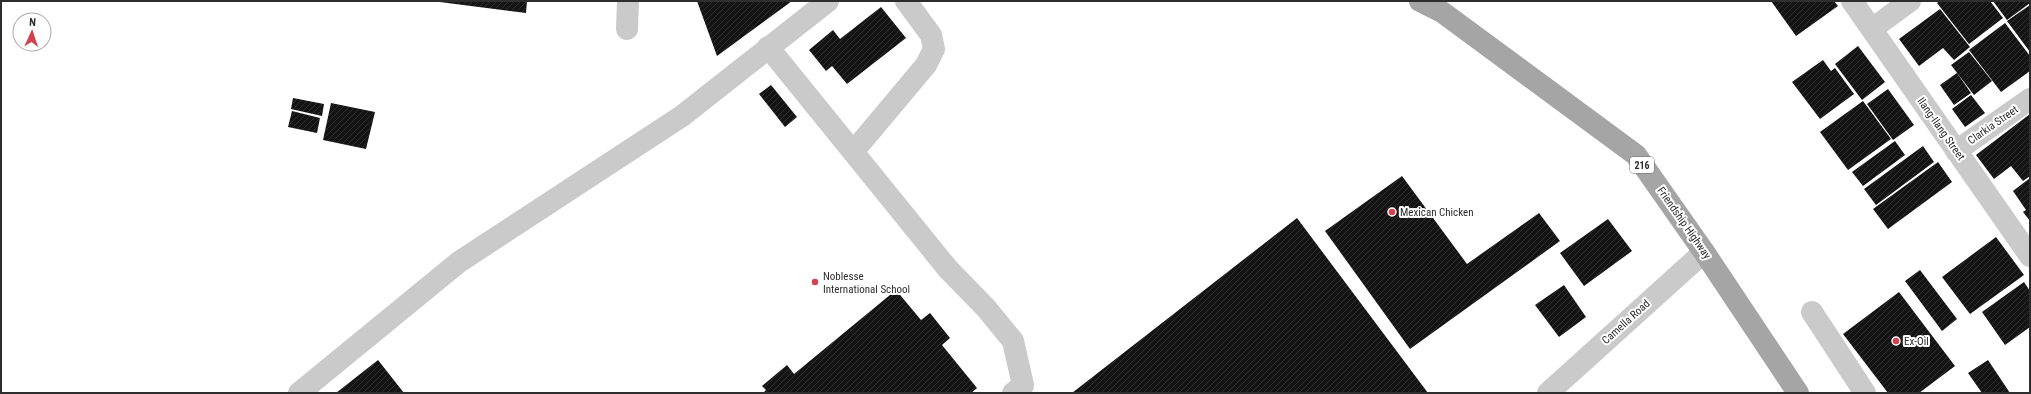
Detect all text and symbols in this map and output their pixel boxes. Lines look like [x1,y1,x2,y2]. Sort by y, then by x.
north arrow [12,12,52,52]
text: N [29,16,36,29]
street label: Ilang-Ilang Street [1915,95,1967,163]
street label: Clarkia Street [1965,103,2021,147]
road number: 216 [1630,157,1654,173]
street label: Friendship Highway [1654,185,1714,262]
place label: Mexican Chicken [1400,206,1474,219]
marker: Mexican Chicken [1387,207,1397,217]
place label: Noblesse International School [823,270,910,296]
marker: Noblesse International School [810,277,820,287]
street label: Camella Road [1599,297,1653,347]
place label: Ex-Oil [1904,335,1929,348]
marker: Ex-Oil [1891,336,1901,346]

